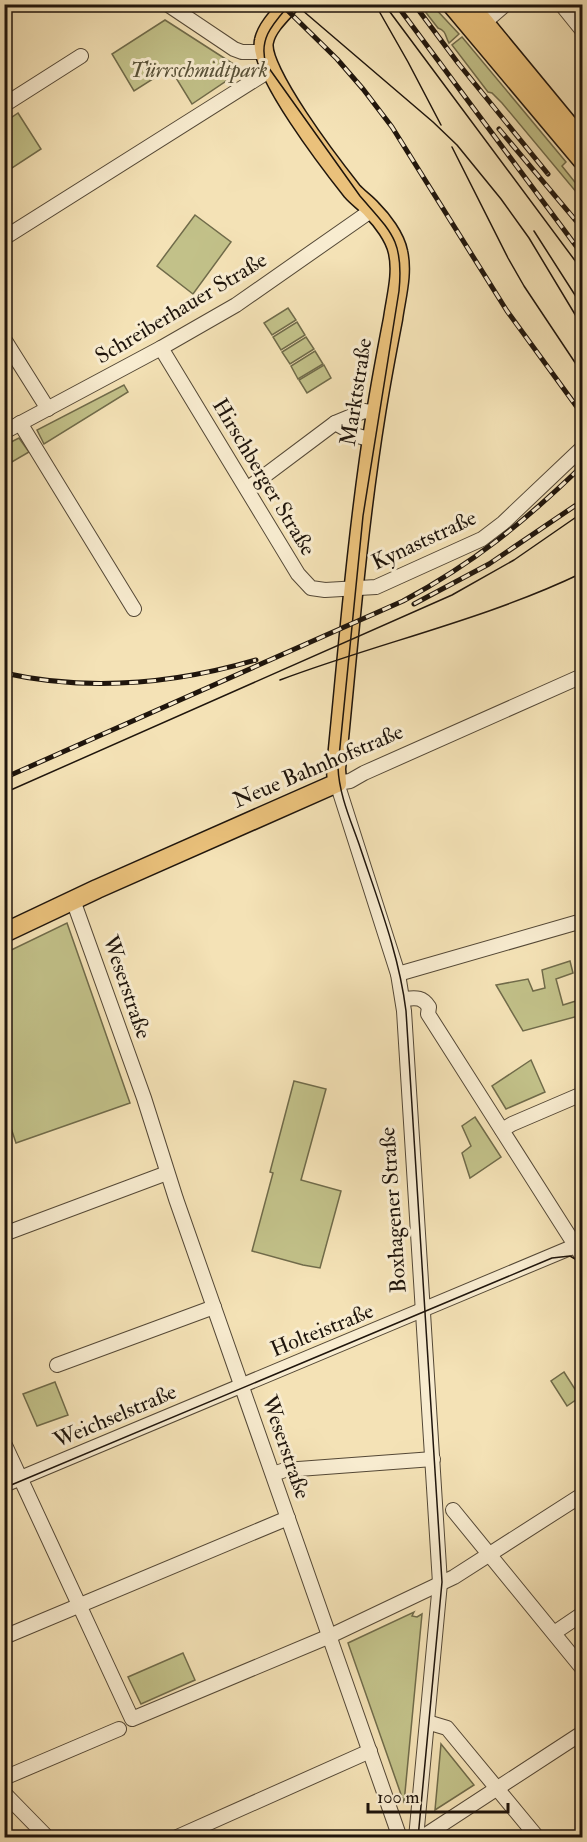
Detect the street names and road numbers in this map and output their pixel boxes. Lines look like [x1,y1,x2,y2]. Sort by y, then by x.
street label: Schreiberhauer Straße [90,246,272,370]
street label: Marktstraße [334,336,378,448]
street label: Hirschberger Straße [206,393,322,561]
street label: Kynaststraße [367,504,481,576]
street label: Neue Bahnhofstraße [229,718,407,814]
street label: Weserstraße [96,931,158,1042]
street label: Boxhagener Straße [373,1126,413,1294]
street label: Holteistraße [266,1297,378,1363]
street label: Weichselstraße [48,1377,181,1455]
street label: Weserstraße [255,1391,317,1502]

